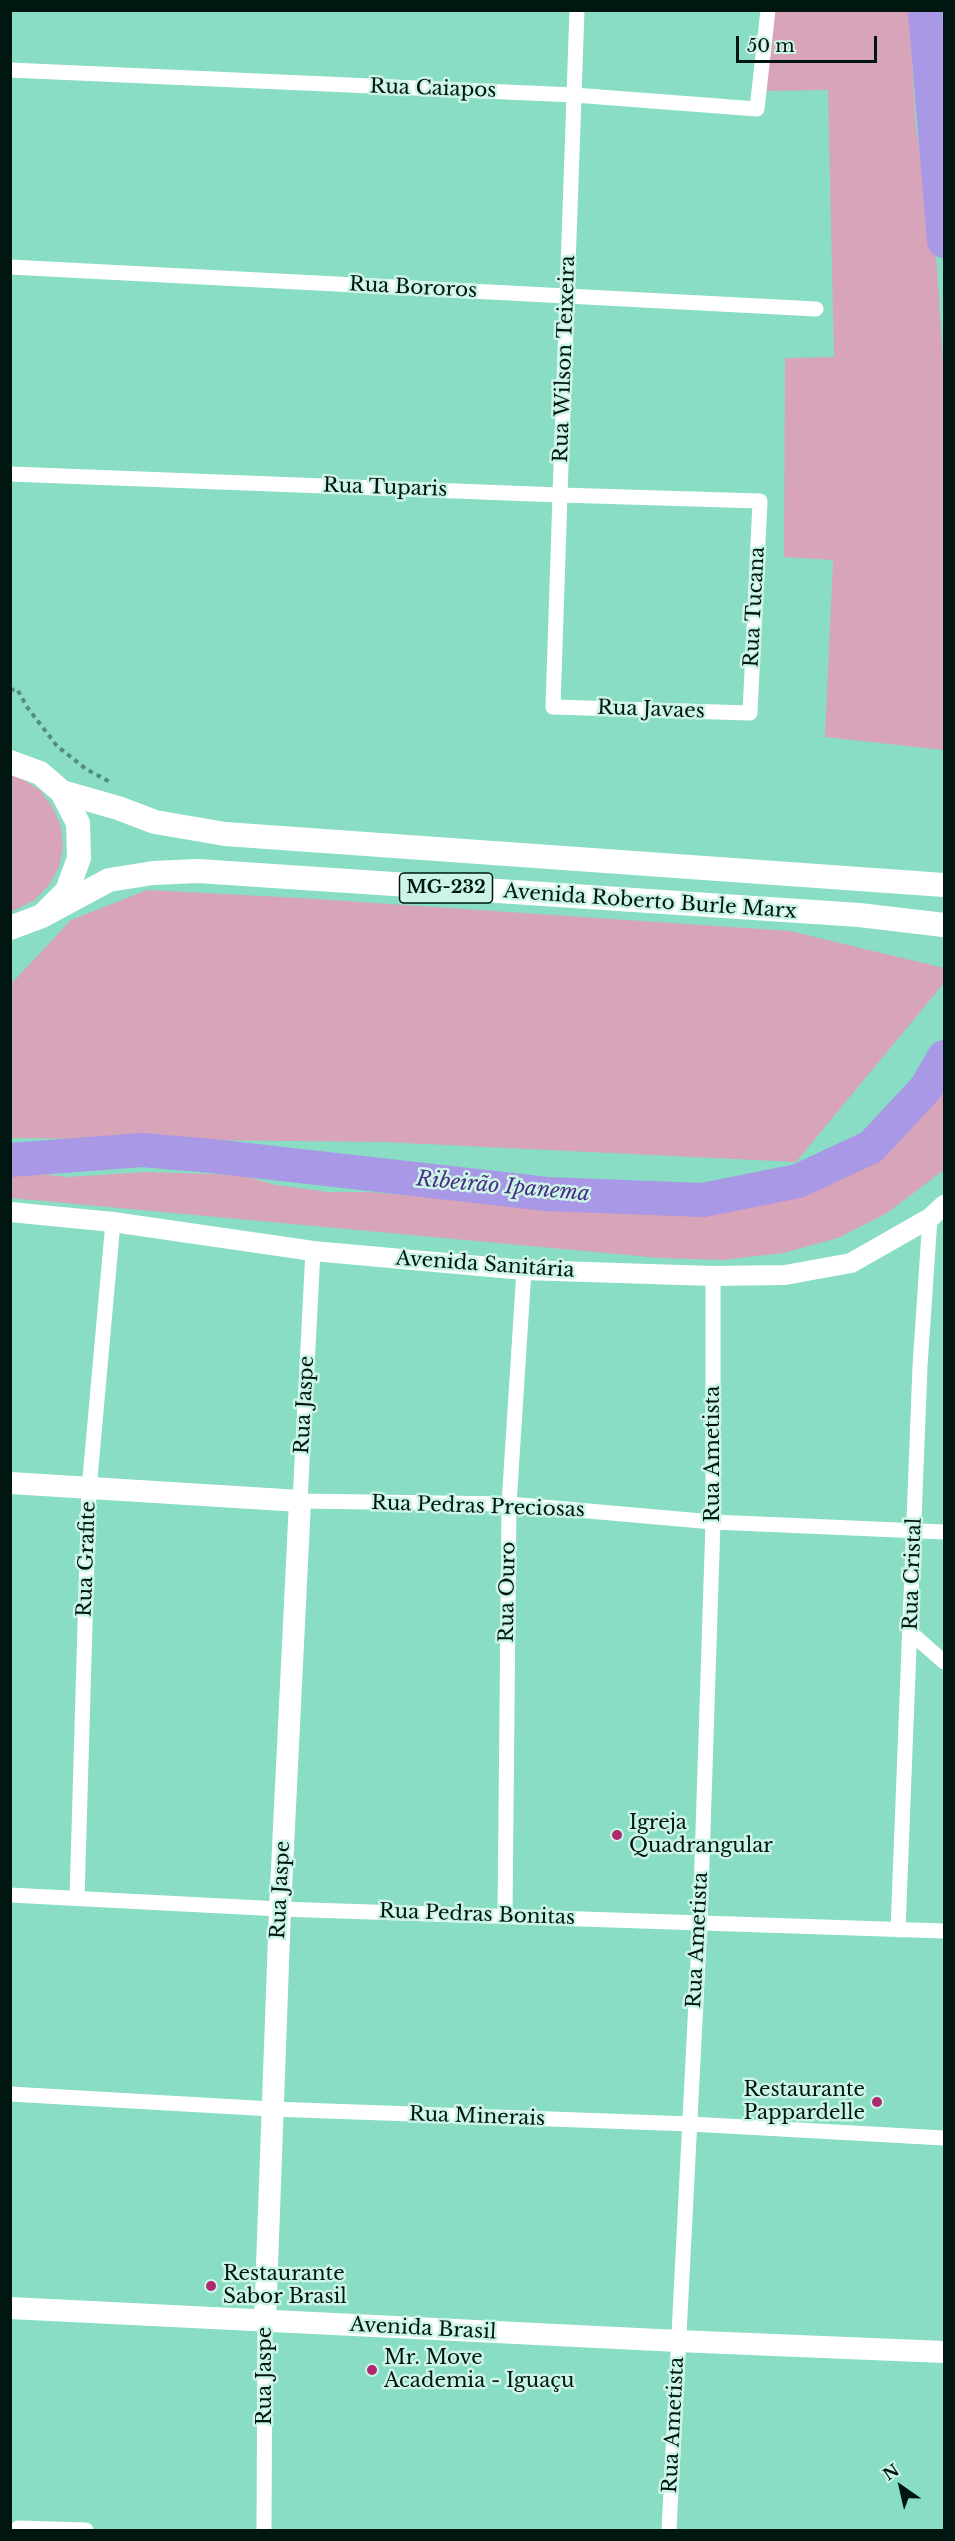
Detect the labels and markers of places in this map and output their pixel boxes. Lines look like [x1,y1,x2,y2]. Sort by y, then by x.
place label: Igreja Quadrangular [629,1811,773,1858]
marker: Igreja Quadrangular [610,1828,624,1842]
place label: Restaurante Pappardelle [743,2078,865,2125]
marker: Restaurante Pappardelle [870,2095,884,2109]
place label: Restaurante Sabor Brasil [223,2262,347,2309]
marker: Restaurante Sabor Brasil [204,2279,218,2293]
place label: Mr. Move Academia - Iguaçu [384,2346,574,2393]
marker: Mr. Move Academia - Iguaçu [365,2363,379,2377]

